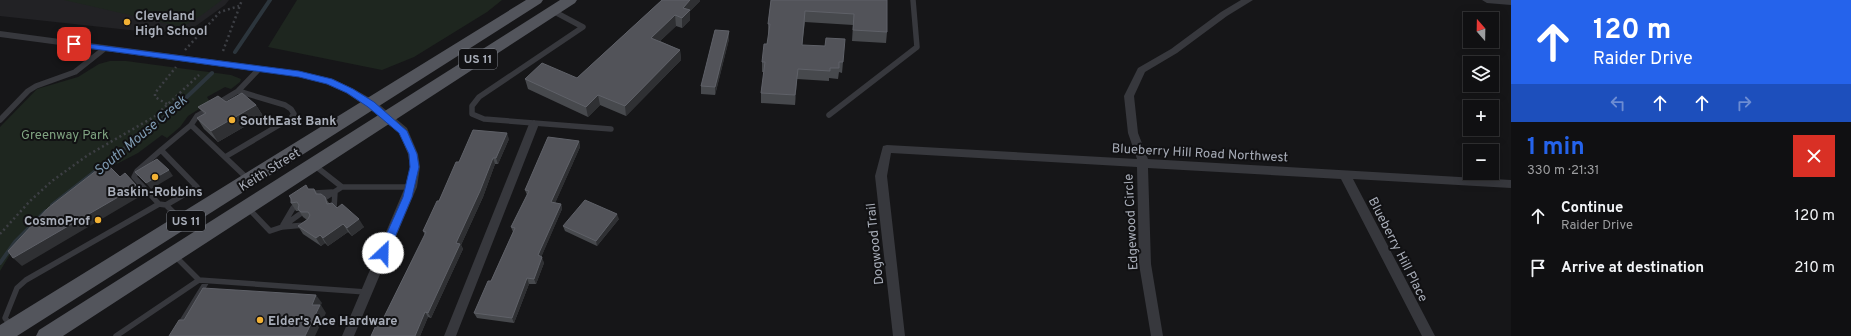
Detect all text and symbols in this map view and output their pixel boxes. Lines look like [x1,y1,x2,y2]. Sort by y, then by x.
place label: Cleveland High School [135,9,208,40]
north arrow [1463,12,1499,48]
map controls [1463,12,1499,180]
text: 120 m [1593,13,1671,49]
icon: ahead [1527,16,1579,68]
marker: Cleveland High School [122,17,132,27]
pin [57,27,91,61]
icon: arrive [63,33,85,55]
text: Raider Drive [1593,48,1693,71]
road number: US 11 [459,49,497,69]
button: layers [1463,56,1499,92]
water label: South Mouse Creek [91,92,192,180]
icon: left [1607,92,1629,114]
icon: ahead [1649,92,1671,114]
icon: ahead [1691,92,1713,114]
icon: right [1733,92,1755,114]
button: + [1463,100,1499,136]
place label: SouthEast Bank [240,114,337,130]
marker: SouthEast Bank [227,115,237,125]
park label: Greenway Park [21,128,109,144]
text: 1 min [1527,133,1585,163]
button: close [1793,135,1835,177]
street label: Blueberry Hill Road Northwest [1111,141,1289,167]
button: − [1463,144,1499,180]
street label: Keith Street [236,145,304,196]
text: 330 m · 21:31 [1527,163,1599,179]
marker: Baskin-Robbins [150,172,160,182]
street label: Edgewood Circle [1121,173,1143,271]
place label: Baskin-Robbins [107,185,203,201]
street label: Blueberry Hill Place [1364,195,1431,305]
text: Continue [1561,199,1623,218]
street label: Dogwood Trail [864,202,888,286]
icon: ahead [1527,205,1549,227]
text: 120 m [1794,207,1835,226]
road number: US 11 [167,211,205,231]
place label: CosmoProf [24,214,90,230]
marker: CosmoProf [93,215,103,225]
text: Raider Drive [1561,218,1633,234]
position arrow [362,232,404,274]
icon: arrive [1527,257,1549,279]
text: Arrive at destination [1561,259,1704,278]
text: 210 m [1794,259,1835,278]
place label: Elder's Ace Hardware [268,314,398,330]
marker: Elder's Ace Hardware [255,315,265,325]

